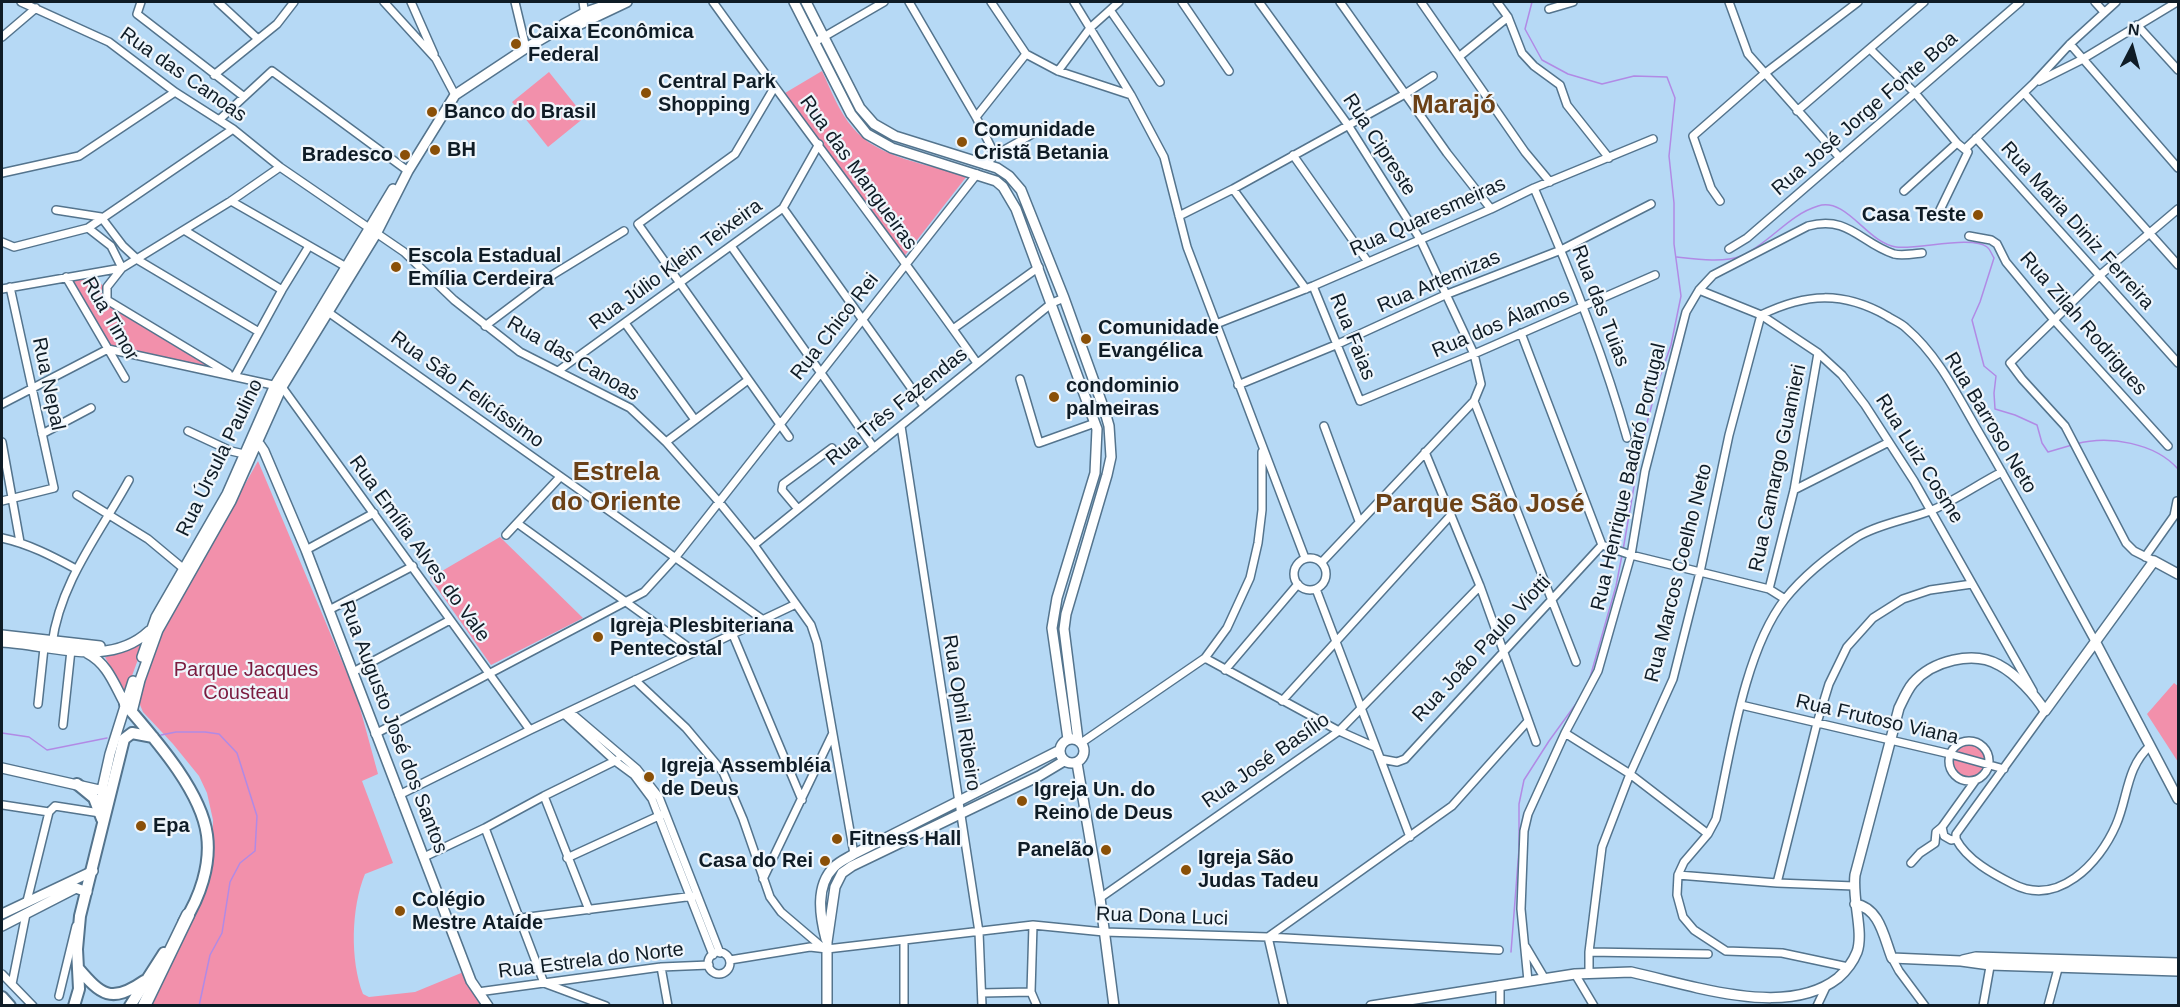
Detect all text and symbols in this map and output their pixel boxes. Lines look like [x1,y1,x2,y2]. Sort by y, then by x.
north arrow [2102,18,2162,78]
place label: Caixa Econômica Federal [528,20,694,67]
text: N [2127,21,2141,39]
street label: Rua das Canoas [115,22,251,128]
street label: Rua José Jorge Fonte Boa [1767,27,1963,201]
marker: Caixa Econômica Federal [509,37,523,51]
place label: Central Park Shopping [658,70,776,117]
marker: Central Park Shopping [639,86,653,100]
street label: Rua Cipreste [1337,90,1421,200]
district label: Marajó [1412,90,1496,122]
street label: Rua das Mangueiras [794,91,922,255]
place label: Banco do Brasil [444,100,596,124]
marker: Banco do Brasil [425,105,439,119]
place label: Comunidade Cristã Betania [974,118,1108,165]
marker: Comunidade Cristã Betania [955,135,969,149]
street label: Rua Maria Diniz Ferreira [1995,137,2159,315]
place label: BH [447,138,476,162]
place label: Bradesco [302,143,393,167]
marker: BH [428,143,442,157]
marker: Bradesco [398,148,412,162]
street label: Rua Quaresmeiras [1346,172,1510,262]
street label: Rua Júlio Klein Teixeira [585,194,767,336]
place label: Casa Teste [1862,203,1966,227]
marker: Casa Teste [1971,208,1985,222]
street label: Rua das Tuias [1566,242,1634,370]
place label: Escola Estadual Emília Cerdeira [408,244,561,291]
street label: Rua Artemizas [1374,245,1504,319]
street label: Rua Zilah Rodrigues [2014,247,2152,401]
marker: Escola Estadual Emília Cerdeira [389,260,403,274]
street label: Rua Chico Rei [786,269,884,385]
street label: Rua Timor [76,273,144,365]
street label: Rua dos Álamos [1429,284,1573,364]
street label: Rua Faias [1324,290,1380,384]
street label: Rua das Canoas [502,311,644,407]
place label: Comunidade Evangélica [1098,316,1219,363]
street label: Rua São Felicíssimo [386,326,548,454]
marker: Comunidade Evangélica [1079,332,1093,346]
street label: Rua Nepal [26,335,70,433]
street label: Rua Henrique Badaró Portugal [1587,341,1671,613]
street label: Rua Três Fazendas [821,343,973,471]
street label: Rua Barroso Neto [1938,348,2042,498]
street label: Rua Camargo Guamieri [1744,362,1812,574]
place label: condominio palmeiras [1066,374,1179,421]
street label: Rua Úrsula Paulino [171,375,269,541]
marker: condominio palmeiras [1047,390,1061,404]
street label: Rua Luiz Cosme [1870,390,1968,528]
street label: Rua Emília Alves do Vale [343,451,495,647]
district label: Estrela do Oriente [551,457,681,518]
street label: Rua Marcos Coelho Neto [1640,461,1718,685]
district label: Parque São José [1375,489,1585,521]
street label: Rua João Paulo Viotti [1408,571,1556,727]
street label: Rua Augusto José dos Santos [334,597,452,857]
place label: Igreja Plesbiteriana Pentecostal [610,614,793,661]
marker: Igreja Plesbiteriana Pentecostal [591,630,605,644]
street label: Rua Ophil Ribeiro [937,633,985,793]
park label: Parque Jacques Cousteau [174,658,318,705]
street label: Rua Frutoso Viana [1793,690,1961,750]
street label: Rua José Basílio [1198,708,1334,814]
place label: Igreja Assembléia de Deus [661,754,831,801]
marker: Igreja Assembléia de Deus [642,770,656,784]
place label: Igreja Un. do Reino de Deus [1034,778,1173,825]
marker: Igreja Un. do Reino de Deus [1015,794,1029,808]
place label: Epa [153,814,190,838]
marker: Epa [134,819,148,833]
place label: Fitness Hall [849,827,961,851]
marker: Fitness Hall [830,832,844,846]
place label: Panelão [1017,838,1094,862]
marker: Panelão [1099,843,1113,857]
place label: Igreja São Judas Tadeu [1198,846,1319,893]
place label: Casa do Rei [699,849,813,873]
marker: Casa do Rei [818,854,832,868]
marker: Igreja São Judas Tadeu [1179,863,1193,877]
place label: Colégio Mestre Ataíde [412,888,543,935]
street label: Rua Dona Luci [1095,903,1229,931]
marker: Colégio Mestre Ataíde [393,904,407,918]
street label: Rua Estrela do Norte [497,938,685,984]

